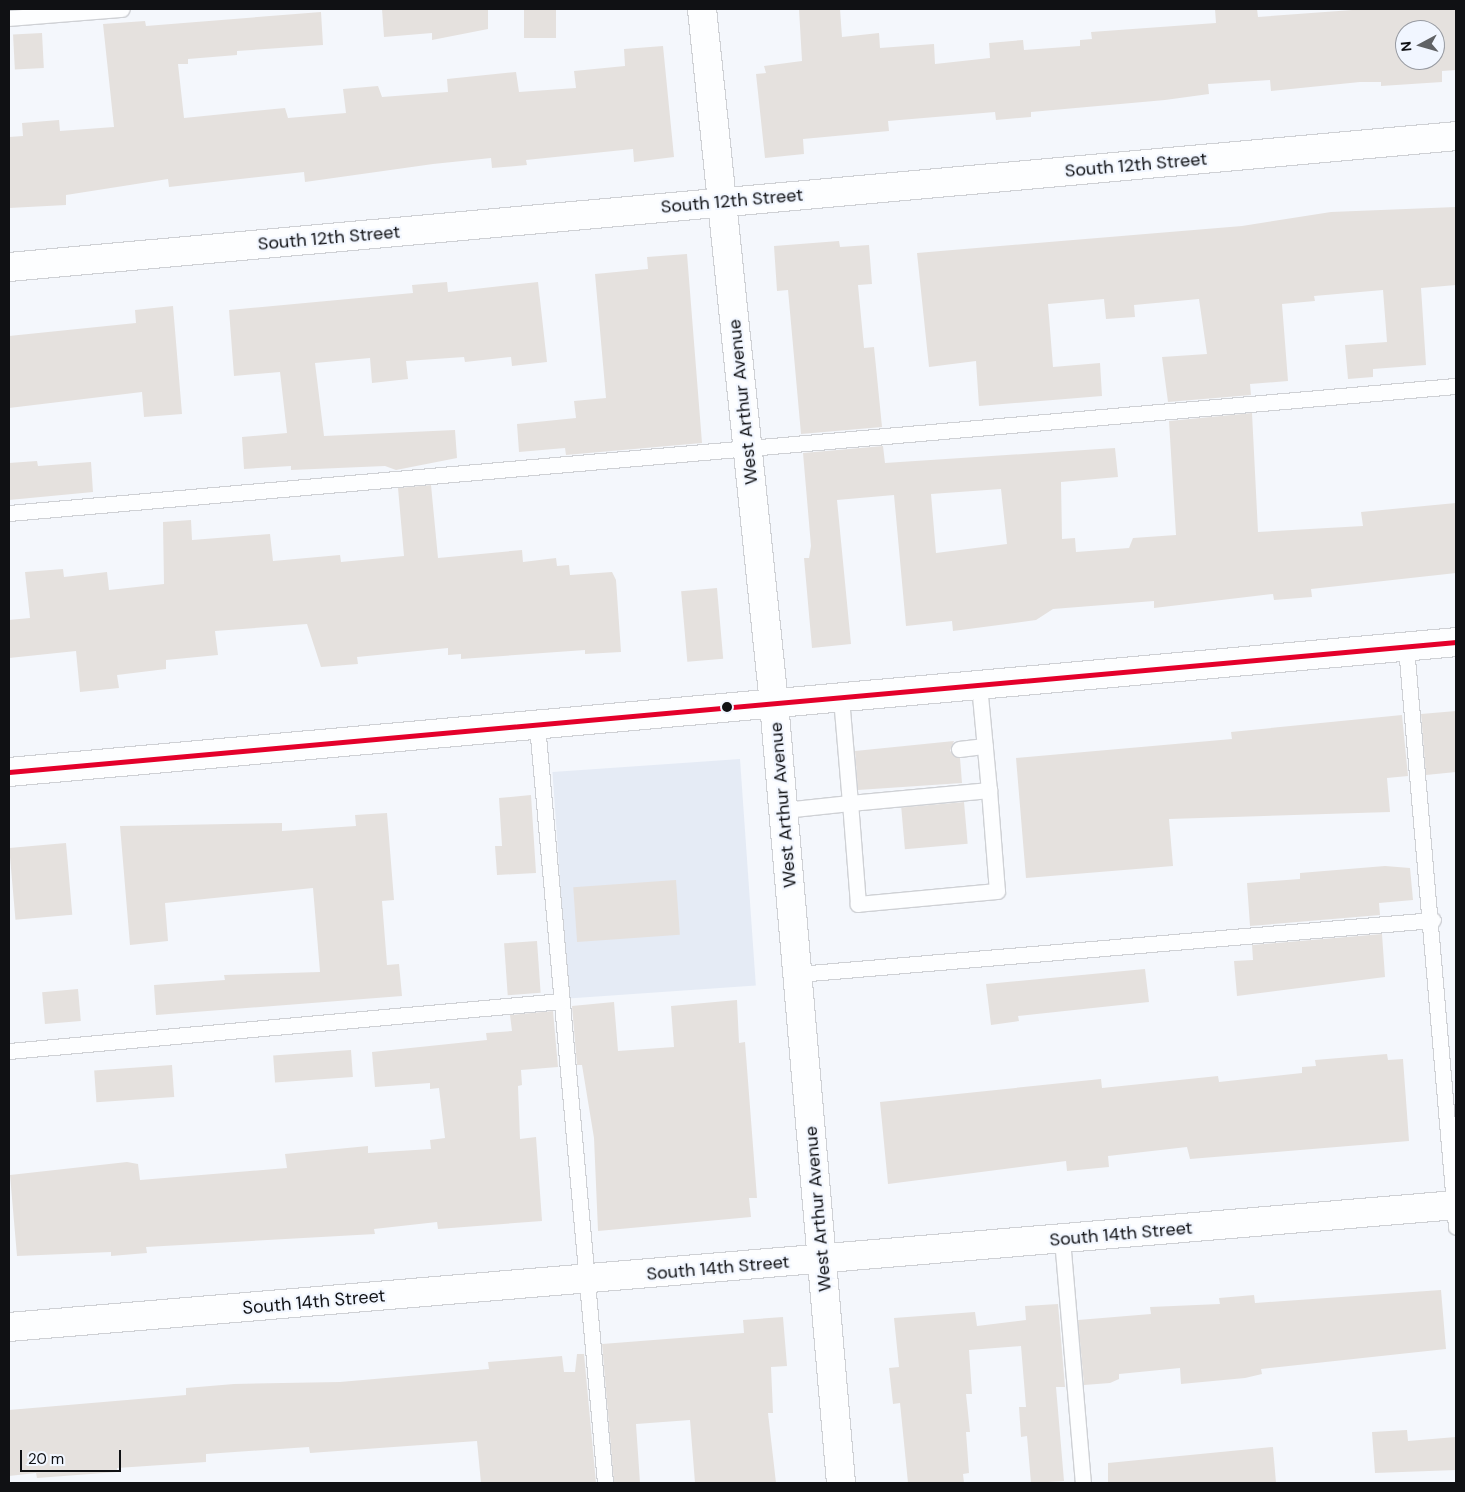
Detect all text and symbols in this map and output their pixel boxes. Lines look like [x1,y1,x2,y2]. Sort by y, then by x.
north arrow [1395,20,1445,70]
text: N [1397,40,1416,52]
street label: South 12th Street [1064,148,1208,182]
street label: South 12th Street [660,184,804,218]
street label: South 12th Street [257,221,401,255]
street label: West Arthur Avenue [724,318,762,486]
unlabelled marker [722,702,732,712]
street label: West Arthur Avenue [765,721,801,889]
street label: West Arthur Avenue [800,1125,836,1293]
street label: South 14th Street [1049,1217,1193,1251]
street label: South 14th Street [646,1251,790,1285]
street label: South 14th Street [242,1285,386,1319]
scale bar [22,1440,124,1472]
text: 20 m [28,1449,64,1469]

